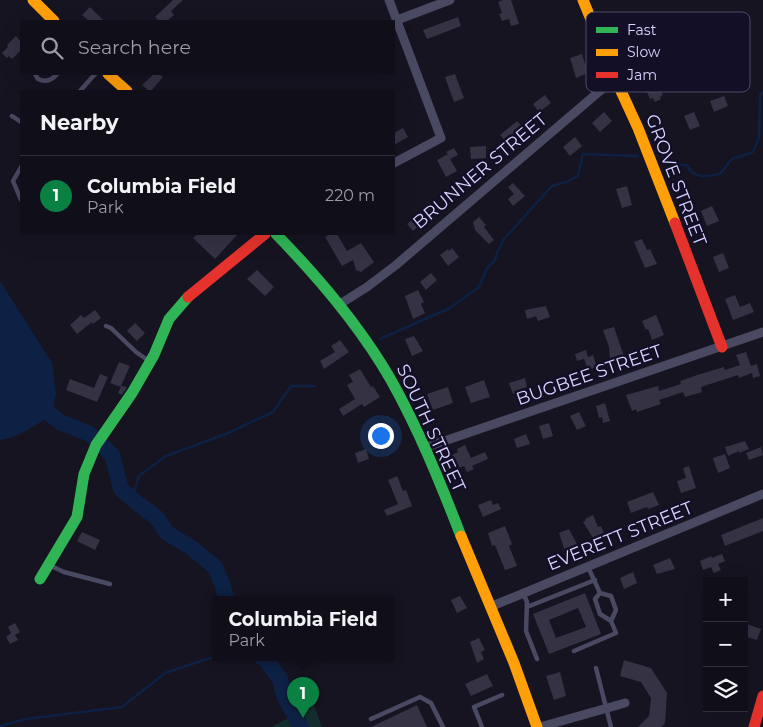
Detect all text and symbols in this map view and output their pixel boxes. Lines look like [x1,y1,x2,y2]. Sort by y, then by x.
legend [586,12,750,92]
search box [20,20,395,75]
text: Fast [627,21,657,39]
icon: search [38,34,66,62]
text: Search here [78,36,191,59]
text: Slow [627,43,661,61]
text: Jam [626,66,657,84]
street label: BRUNNER STREET [408,108,552,234]
text: Nearby [40,110,119,135]
street label: GROVE STREET [641,111,711,250]
text: Columbia Field [87,175,236,198]
text: 1 [53,186,59,205]
text: 220 m [325,186,375,205]
text: Park [87,198,124,217]
street label: BUGBEE STREET [513,340,665,410]
street label: SOUTH STREET [392,361,471,496]
your location [368,423,394,449]
street label: EVERETT STREET [544,496,697,575]
map controls [703,577,748,712]
button: + [703,577,748,622]
popup [212,596,394,661]
text: Columbia Field [228,608,378,631]
button: − [703,622,748,667]
text: Park [228,631,265,650]
button: layers [703,667,748,712]
pin: 1 [287,677,319,718]

